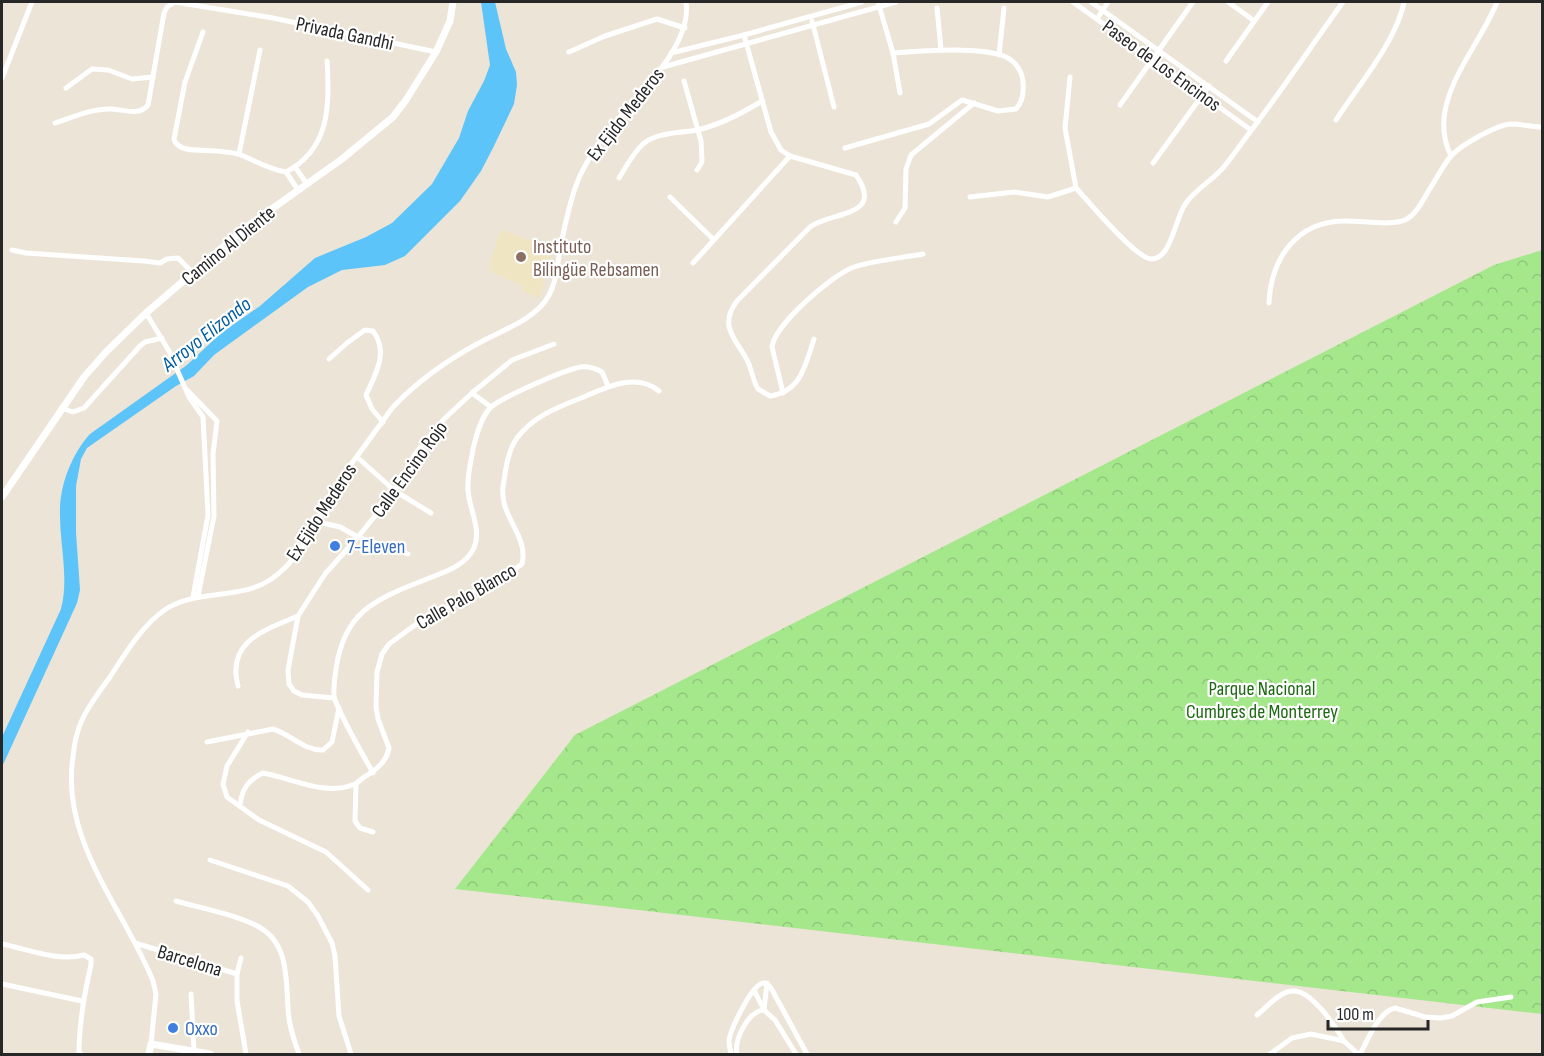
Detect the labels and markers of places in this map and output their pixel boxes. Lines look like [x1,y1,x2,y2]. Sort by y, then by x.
place label: Instituto Bilingüe Rebsamen [533,235,659,282]
marker: Instituto Bilingüe Rebsamen [514,250,528,264]
place label: 7-Eleven [347,535,405,559]
marker: 7-Eleven [328,539,342,553]
place label: Oxxo [185,1017,218,1041]
marker: Oxxo [166,1021,180,1035]

